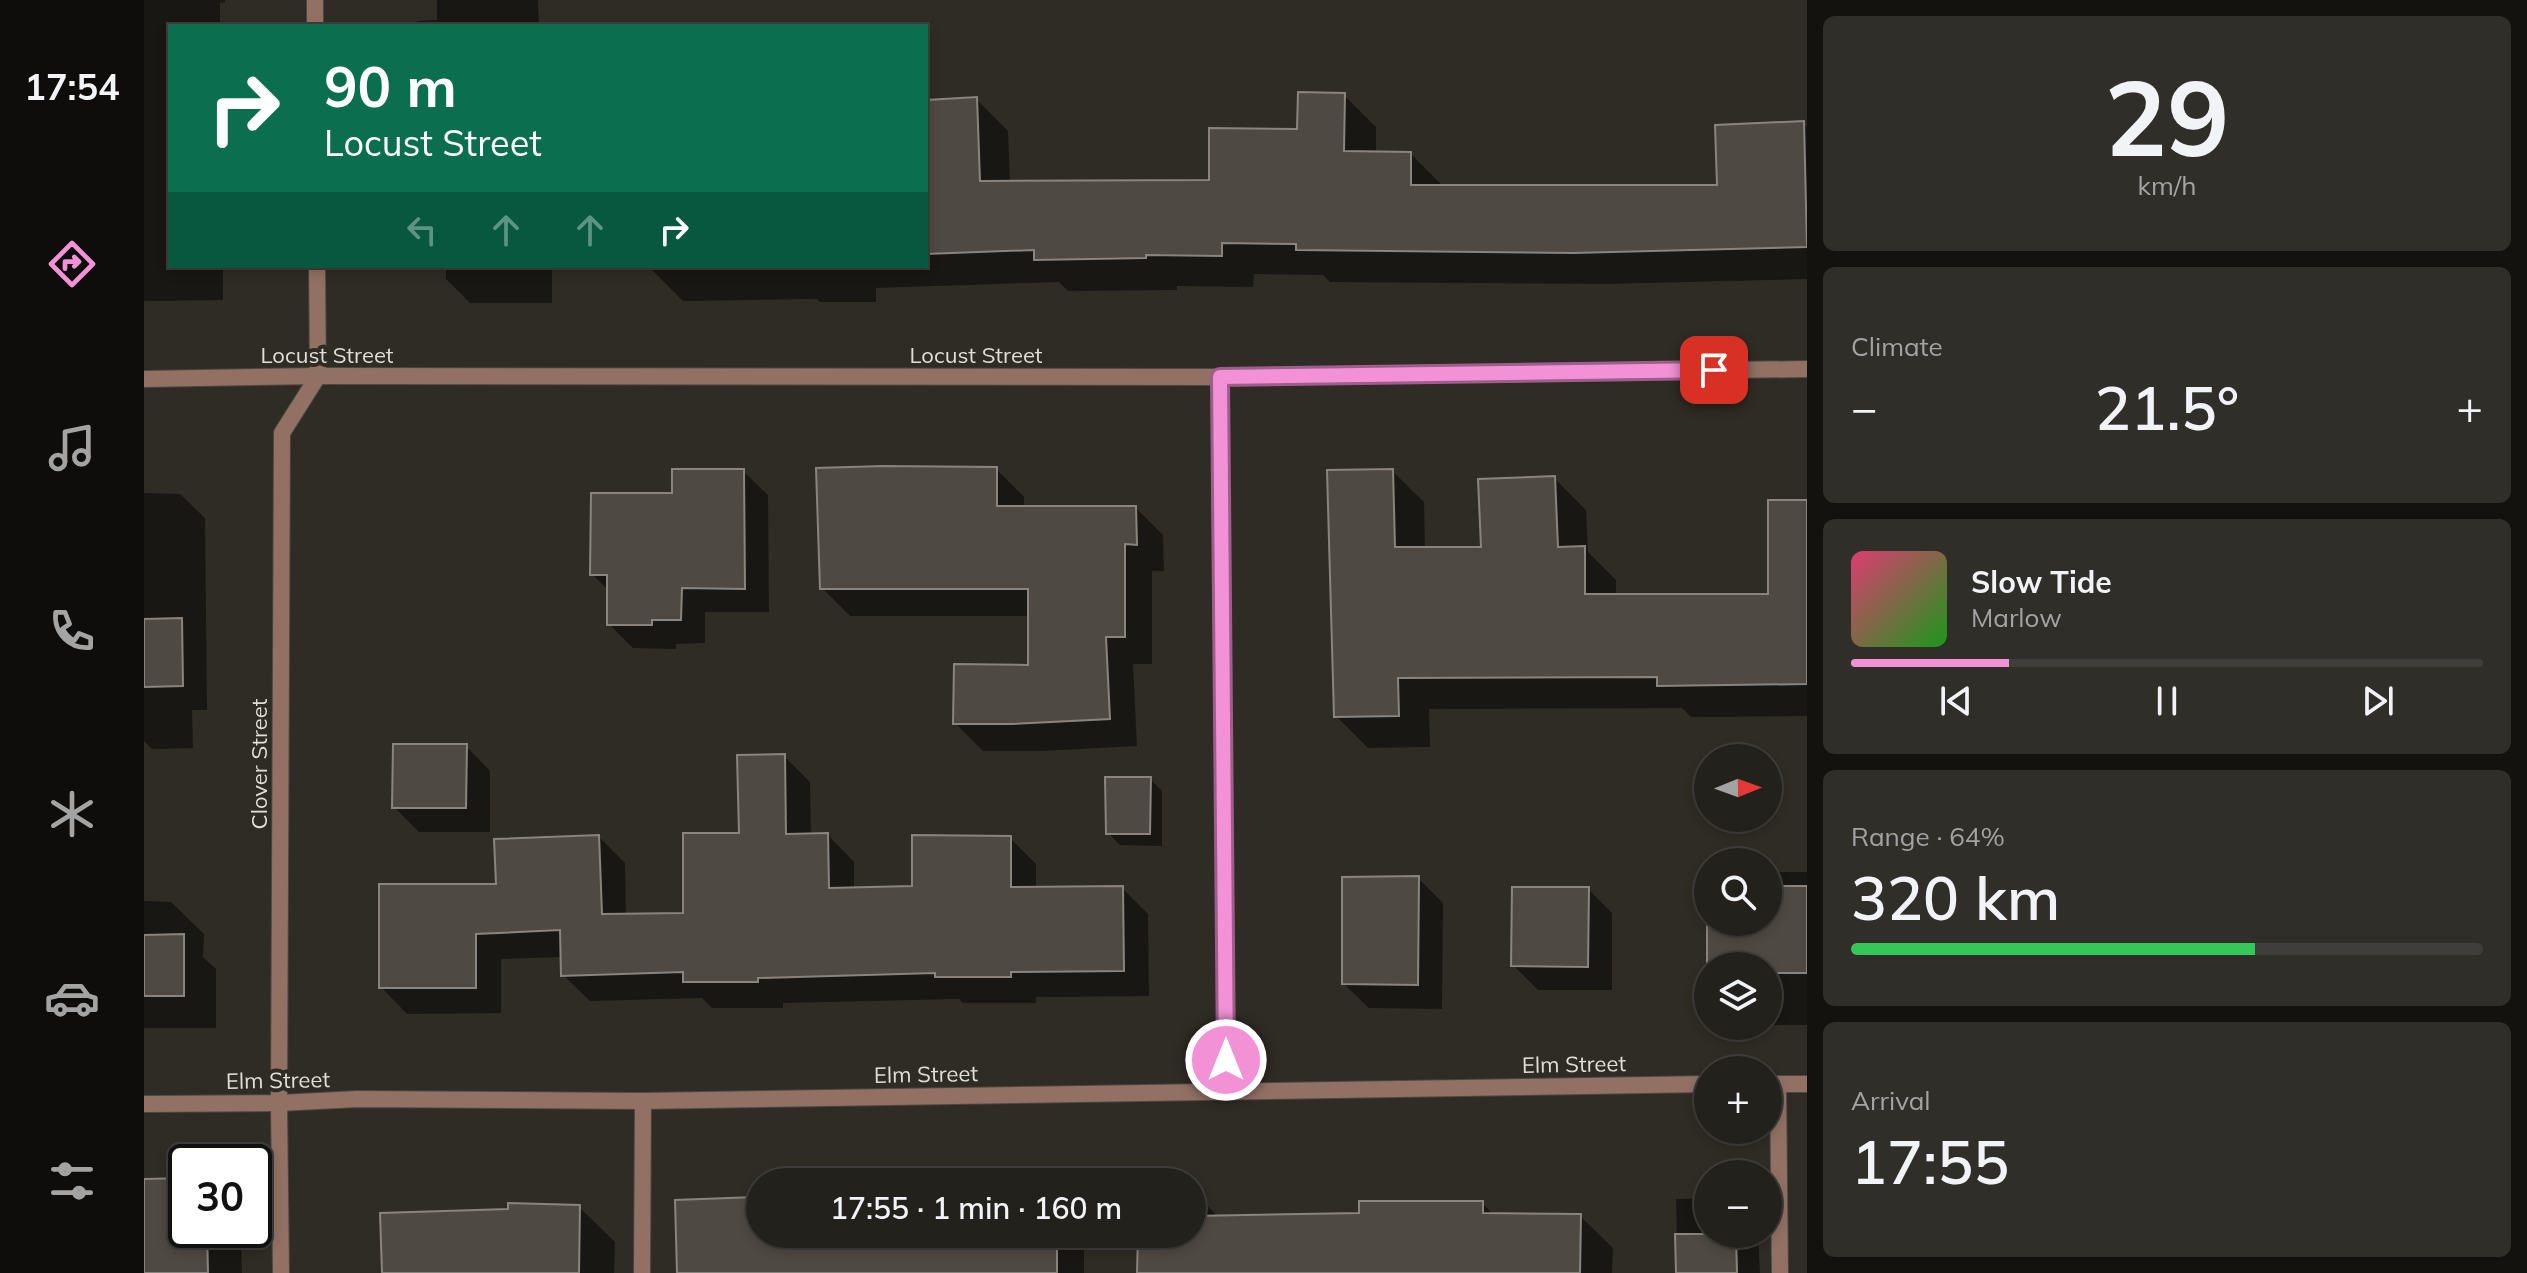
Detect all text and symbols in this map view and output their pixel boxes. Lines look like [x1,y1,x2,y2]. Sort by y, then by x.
text: 90 m [324,51,457,121]
text: 29 [2105,51,2229,182]
icon: right [192,56,296,160]
text: 17:54 [24,64,120,109]
text: Locust Street [324,120,542,165]
text: km/h [2138,169,2196,202]
icon: left [400,208,444,252]
icon: ahead [484,208,528,252]
icon: ahead [568,208,612,252]
icon: right [652,208,696,252]
icon: directions [44,236,100,292]
text: Climate [1851,330,1943,363]
pin [1680,336,1748,404]
street label: Locust Street [260,341,394,369]
street label: Locust Street [909,341,1043,369]
icon: arrive [1692,348,1736,392]
text: 21.5° [2095,370,2239,445]
text: − [1851,380,1877,435]
text: + [2457,380,2483,435]
icon: music [44,420,100,476]
text: Slow Tide [1971,563,2112,601]
text: Marlow [1971,601,2062,634]
icon: phone [44,603,100,659]
icon: previous [1934,679,1978,723]
icon: pause [2145,679,2189,723]
icon: next [2356,679,2400,723]
street label: Clover Street [245,698,273,829]
north arrow [1694,744,1782,832]
map controls [1694,744,1782,1248]
icon: climate [44,786,100,842]
text: Range · 64% [1851,820,2005,853]
button: search [1694,848,1782,936]
text: 320 km [1851,860,2060,935]
button: layers [1694,952,1782,1040]
icon: car [44,970,100,1026]
position arrow [1184,1018,1268,1102]
street label: Elm Street [1522,1049,1627,1079]
button: + [1694,1056,1782,1144]
street label: Elm Street [874,1059,979,1089]
street label: Elm Street [226,1065,331,1095]
text: Arrival [1851,1084,1931,1117]
text: 17:55 [1851,1124,2009,1199]
speed limit sign: 30 [168,1144,272,1248]
icon: filters [44,1153,100,1209]
button: − [1694,1160,1782,1248]
text: 17:55 · 1 min · 160 m [830,1189,1122,1227]

